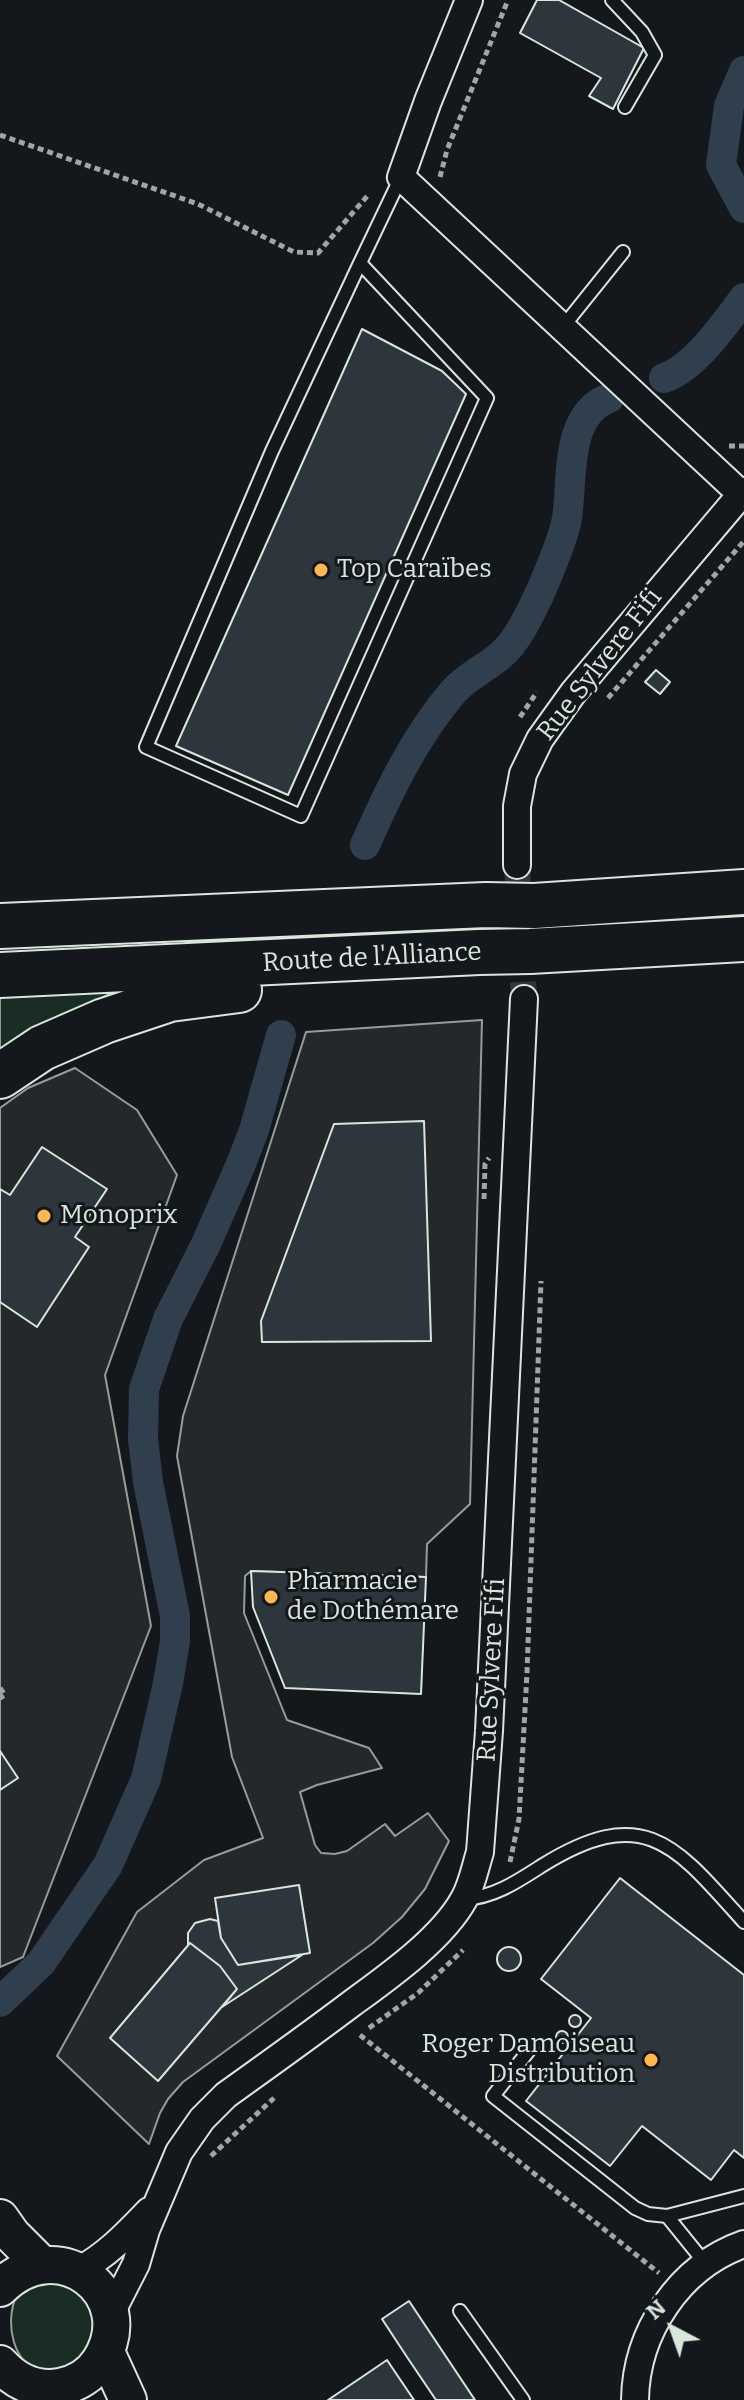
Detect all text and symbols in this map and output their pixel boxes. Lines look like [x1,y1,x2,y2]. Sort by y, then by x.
place label: Top Caraïbes [337,554,492,586]
marker: Top Caraïbes [312,561,330,579]
street label: Rue Sylvere Fifi [531,583,669,747]
street label: Route de l'Alliance [261,937,483,979]
place label: Monoprix [60,1200,177,1232]
marker: Monoprix [35,1207,53,1225]
place label: Pharmacie de Dothémare [287,1566,459,1628]
street label: Rue Sylvere Fifi [472,1577,512,1763]
marker: Pharmacie de Dothémare [262,1588,280,1606]
place label: Roger Damoiseau Distribution [422,2029,635,2090]
marker: Roger Damoiseau Distribution [642,2051,660,2069]
north arrow [632,2288,712,2368]
text: N [641,2294,671,2325]

